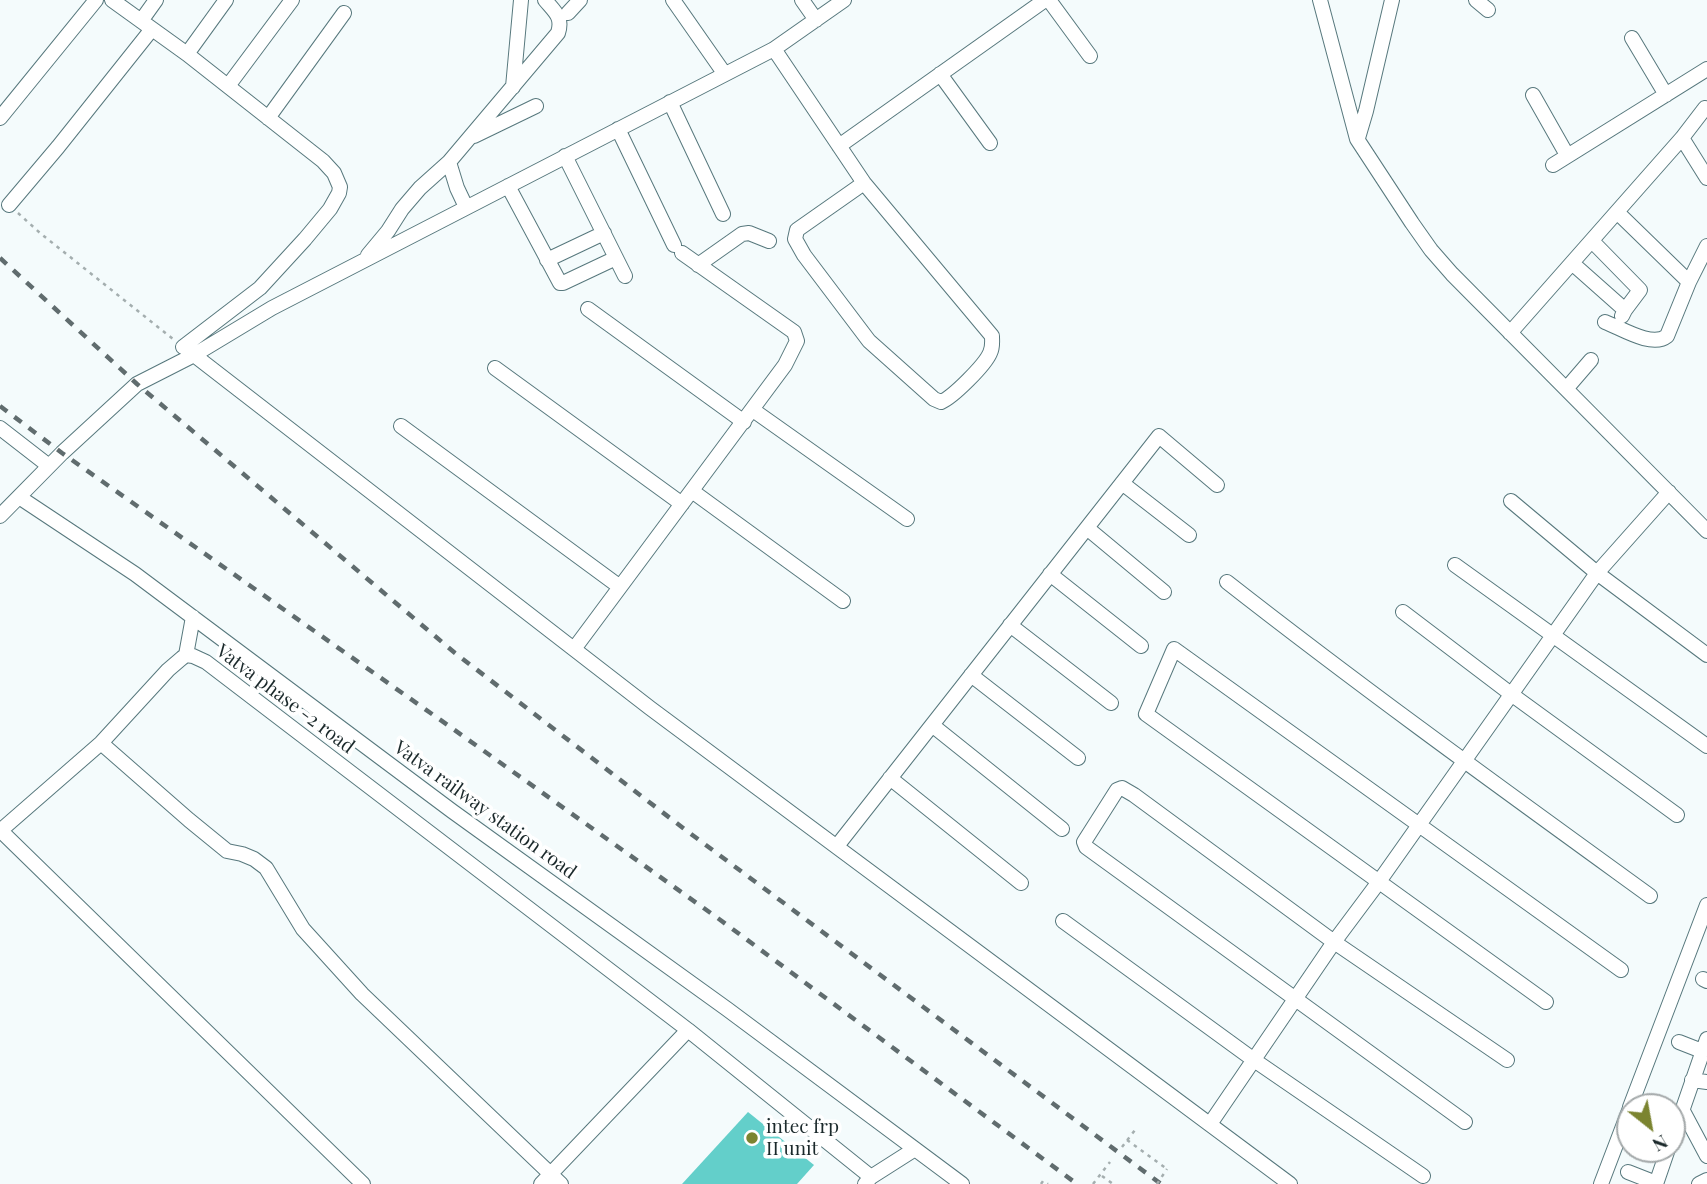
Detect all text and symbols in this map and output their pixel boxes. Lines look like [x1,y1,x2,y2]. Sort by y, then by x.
street label: Vatva phase -2 road [211,640,359,758]
street label: Vatva railway station road [389,736,581,884]
north arrow [1616,1093,1686,1163]
place label: intec frp II unit [766,1116,839,1160]
marker: intec frp II unit [744,1130,760,1146]
text: N [1648,1130,1673,1159]

